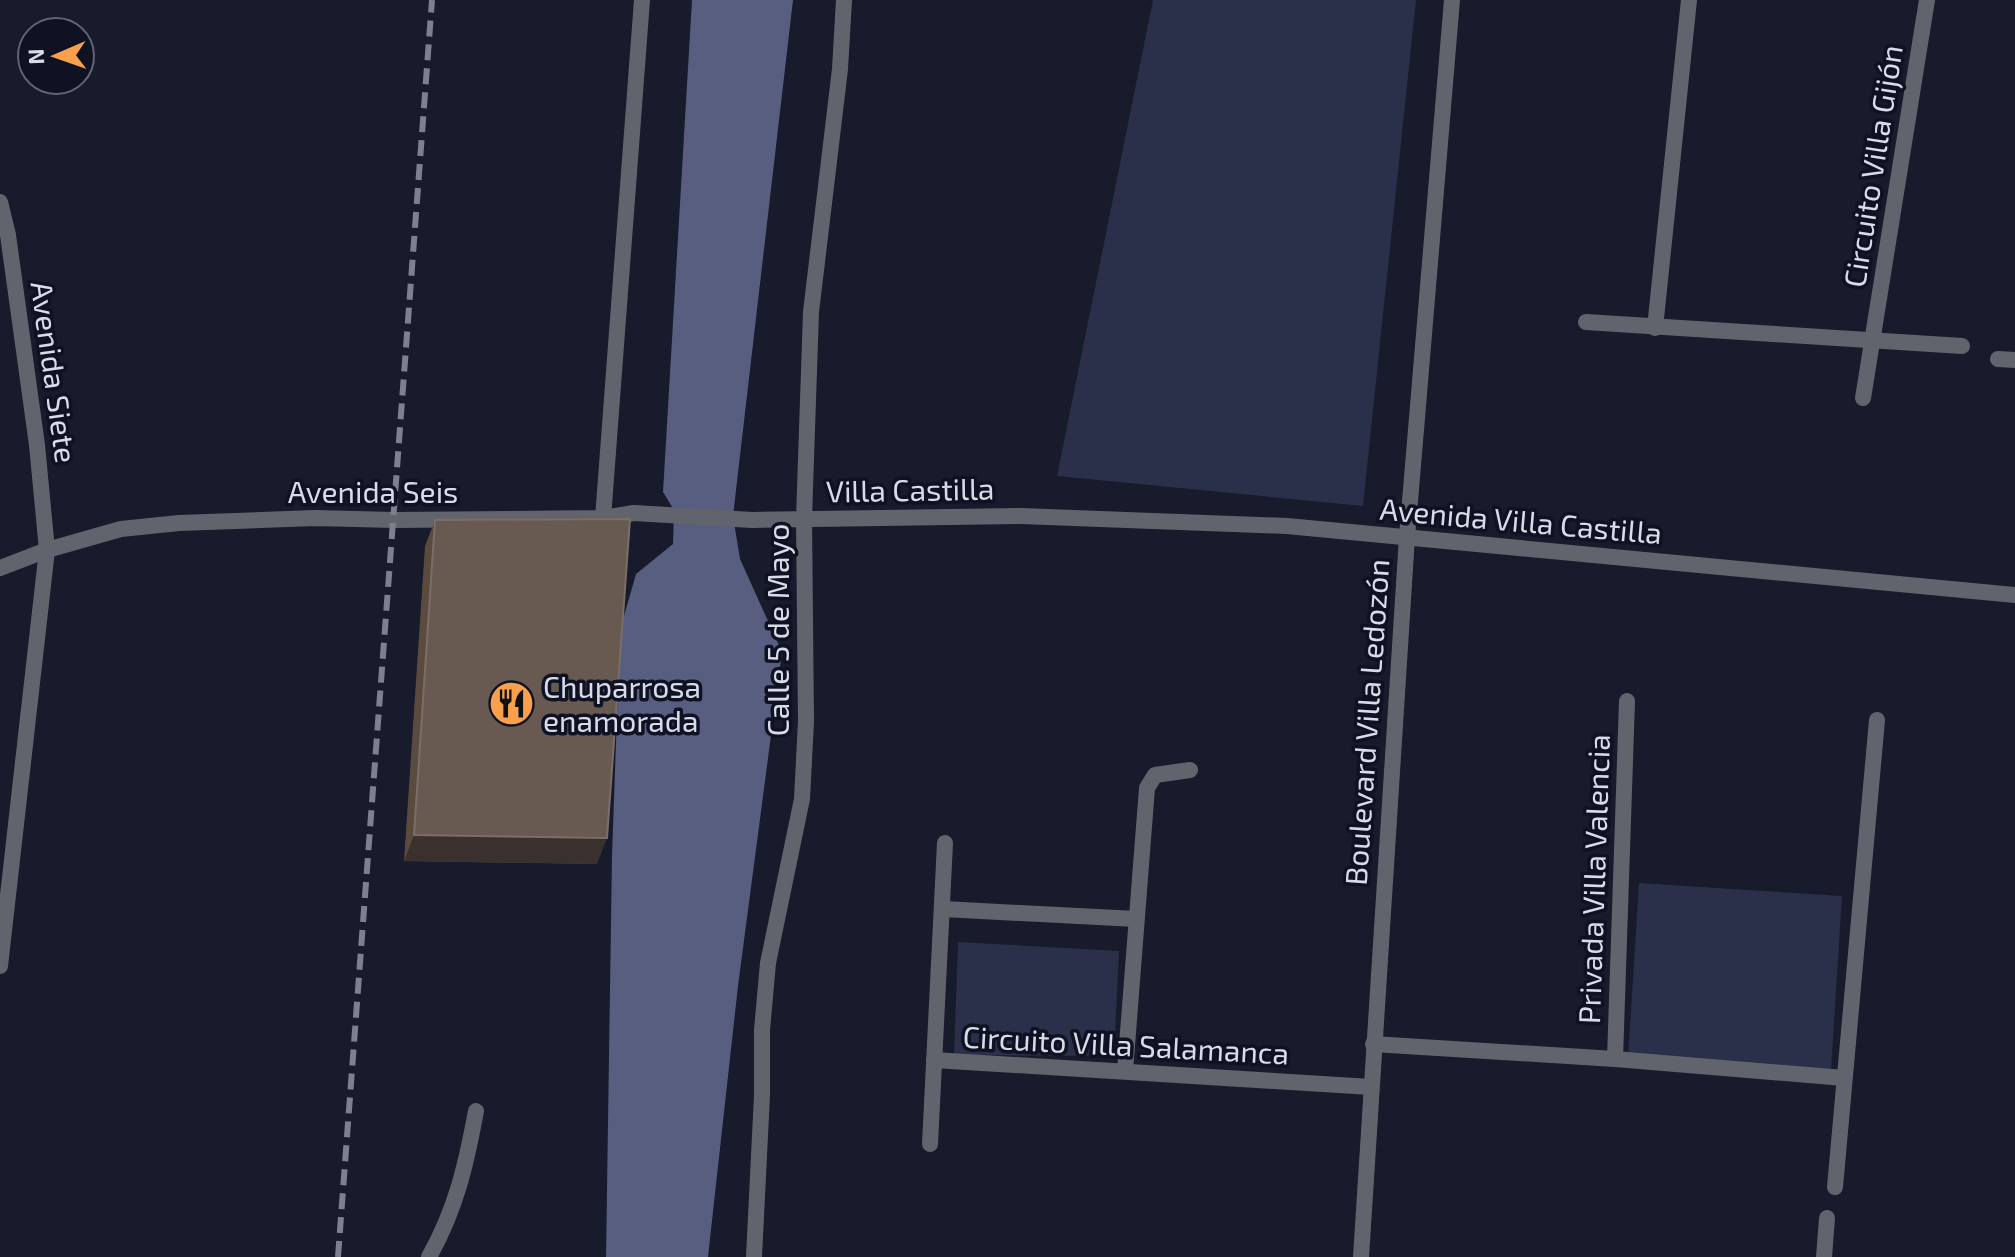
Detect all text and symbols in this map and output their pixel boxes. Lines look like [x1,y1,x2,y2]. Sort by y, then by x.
north arrow [16,16,96,96]
street label: Circuito Villa Gijón [1835,42,1909,290]
text: N [22,48,48,65]
street label: Avenida Siete [24,279,86,465]
street label: Villa Castilla [825,470,995,508]
street label: Avenida Seis [288,473,458,509]
street label: Avenida Villa Castilla [1378,490,1664,550]
street label: Calle 5 de Mayo [759,524,795,736]
street label: Boulevard Villa Ledozón [1337,558,1395,886]
place label: Chuparrosa enamorada [543,668,701,738]
restaurant icon: Chuparrosa enamorada [488,679,536,727]
street label: Privada Villa Valencia [1570,733,1616,1025]
street label: Circuito Villa Salamanca [962,1017,1290,1071]

